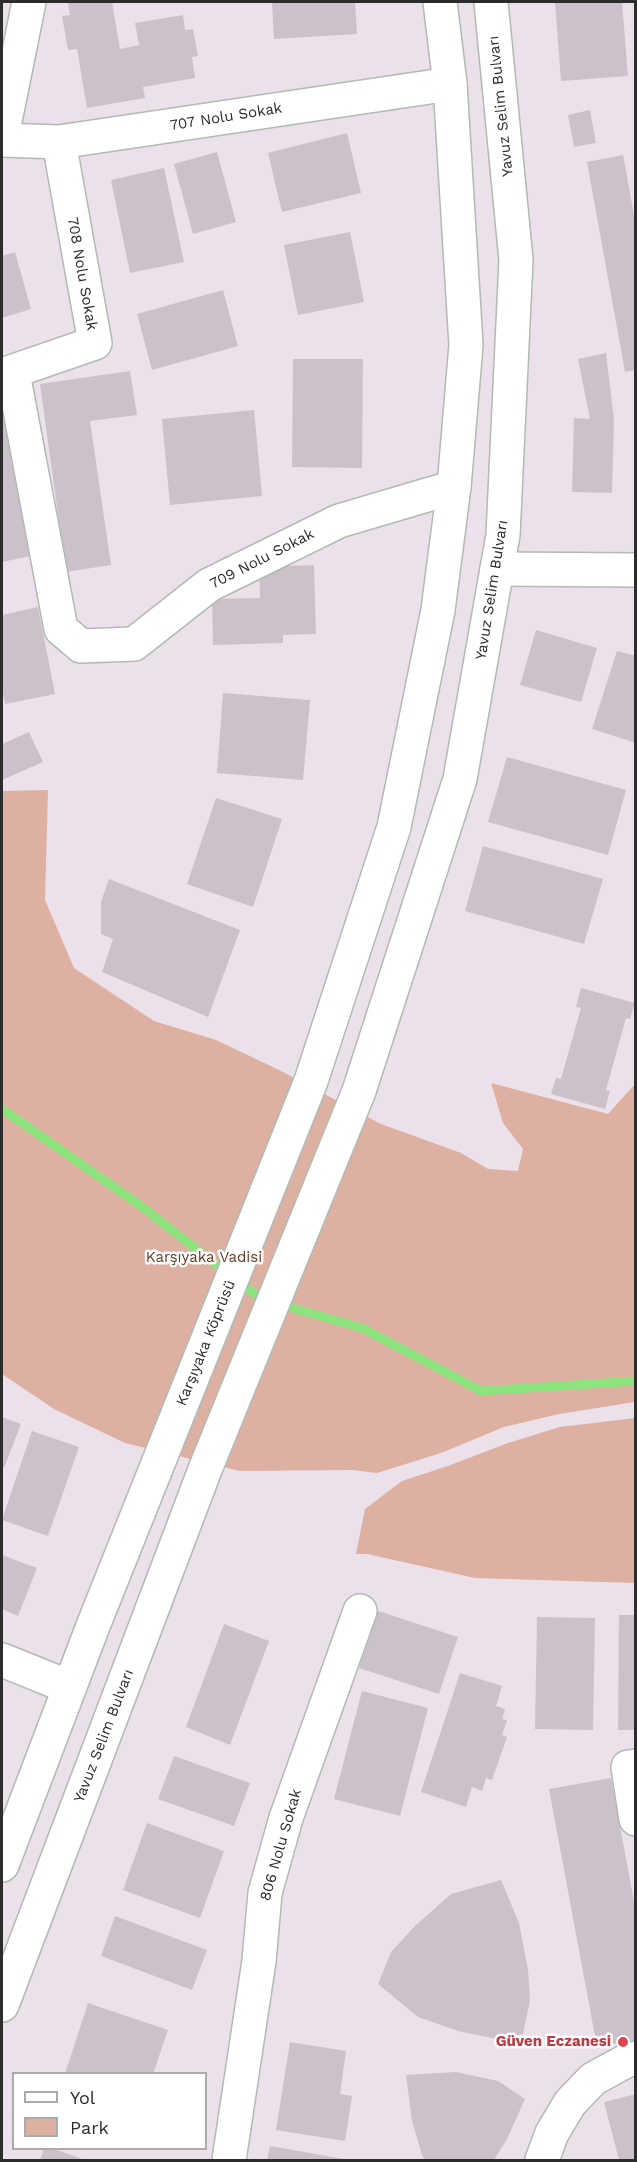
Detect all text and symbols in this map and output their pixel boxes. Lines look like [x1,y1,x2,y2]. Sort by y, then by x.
street label: Yavuz Selim Bulvarı [485,35,517,177]
street label: 707 Nolu Sokak [169,99,283,135]
street label: 708 Nolu Sokak [63,216,101,332]
street label: Yavuz Selim Bulvarı [472,519,512,661]
street label: 709 Nolu Sokak [207,525,317,593]
park label: Karşıyaka Vadisi [146,1249,262,1267]
street label: Karşıyaka Köprüsü [173,1278,239,1408]
street label: Yavuz Selim Bulvarı [70,1667,138,1805]
street label: 806 Nolu Sokak [256,1787,306,1903]
place label: Güven Eczanesi [496,2033,611,2051]
marker: Güven Eczanesi [616,2035,630,2049]
legend [12,2072,207,2150]
text: Yol [70,2087,95,2108]
text: Park [70,2117,109,2138]

